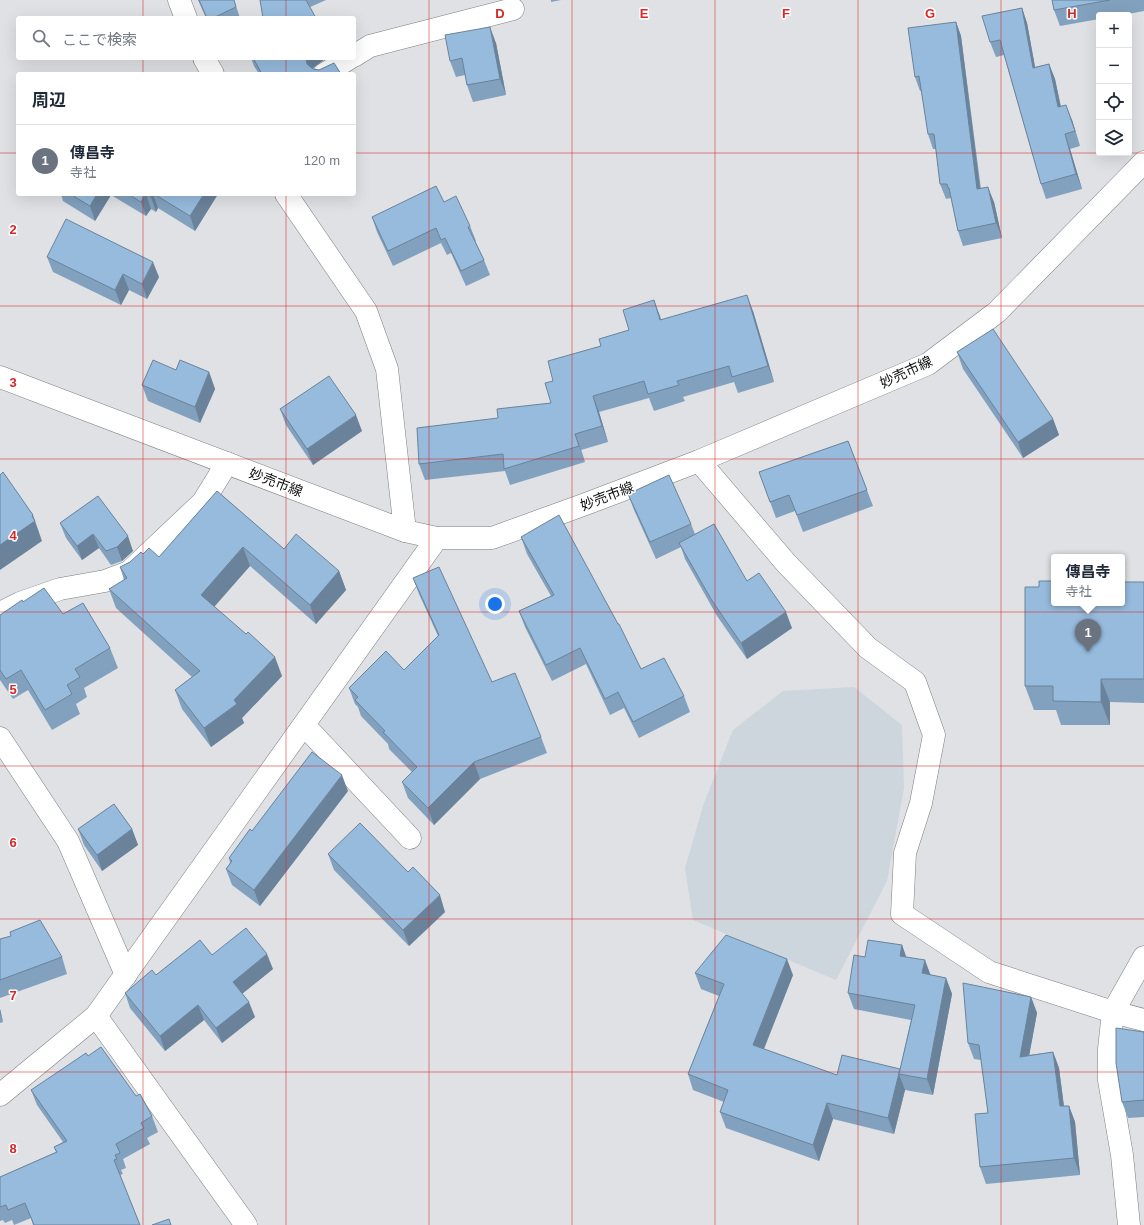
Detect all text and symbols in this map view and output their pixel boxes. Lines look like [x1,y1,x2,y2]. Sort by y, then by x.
text: D [495,6,505,21]
text: E [640,6,649,21]
text: F [782,6,790,21]
text: G [925,6,935,21]
text: H [1067,6,1077,21]
map controls [1096,12,1132,156]
button: + [1096,12,1132,48]
search box [16,16,356,60]
icon: search [30,27,52,49]
text: ここで検索 [62,31,137,48]
button: − [1096,48,1132,84]
button: locate [1096,84,1132,120]
text: 周辺 [32,91,66,110]
button: layers [1096,120,1132,156]
text: 傳昌寺 [70,144,115,161]
text: 1 [41,153,49,168]
text: 120 m [304,153,340,168]
text: 寺社 [70,165,96,180]
text: 2 [9,222,17,237]
street label: 妙売市線 [877,353,935,391]
text: 3 [9,375,17,390]
street label: 妙売市線 [247,464,305,500]
street label: 妙売市線 [578,478,636,514]
text: 4 [9,528,17,543]
popup [1051,554,1125,606]
text: 傳昌寺 [1065,563,1111,580]
text: 寺社 [1065,584,1092,599]
your location [485,594,505,614]
pin: 1 [1075,619,1101,652]
text: 5 [9,682,17,697]
text: 6 [9,835,17,850]
text: 7 [9,988,17,1003]
text: 8 [9,1141,17,1156]

